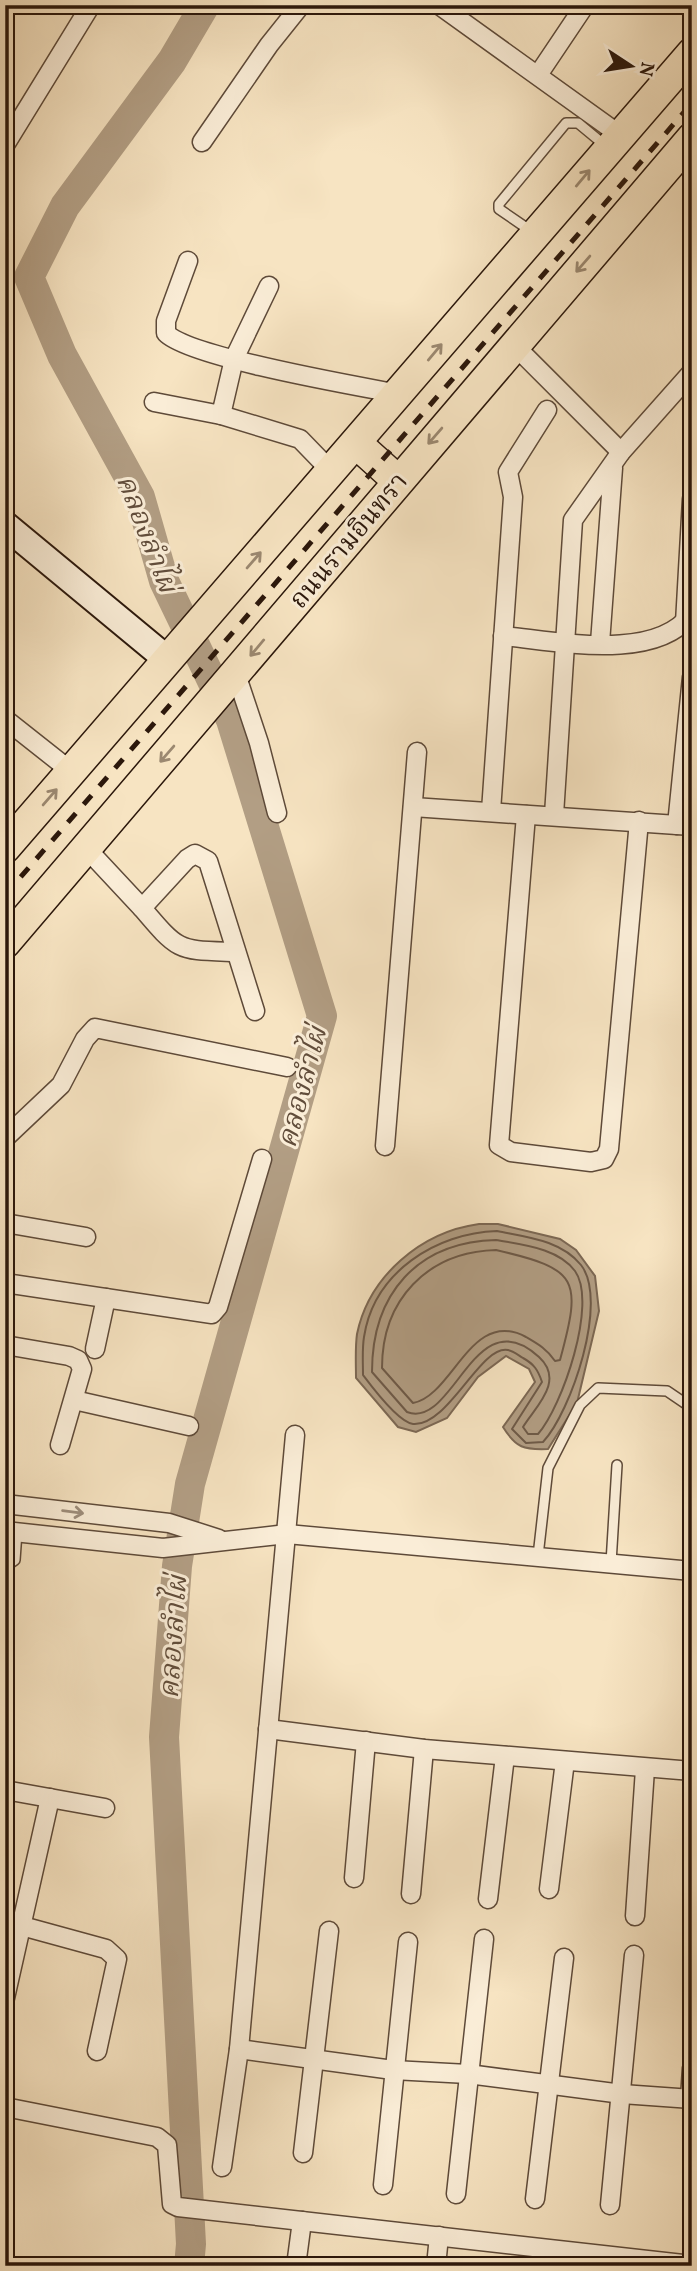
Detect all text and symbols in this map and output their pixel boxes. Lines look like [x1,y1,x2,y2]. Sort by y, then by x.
north arrow [596,32,666,102]
text: N [631,60,660,79]
one-way arrow [575,170,590,188]
one-way arrow [575,255,591,273]
one-way arrow [427,343,443,361]
one-way arrow [427,427,443,445]
street label: ถนนรามอินทรา [282,465,417,617]
water label: คลองลำไผ่ [105,469,189,602]
one-way arrow [246,551,262,569]
one-way arrow [249,639,265,657]
one-way arrow [159,745,175,763]
one-way arrow [42,788,58,806]
water label: คลองลำไผ่ [267,1019,339,1152]
one-way arrow [61,1505,84,1518]
water label: คลองลำไผ่ [149,1570,199,1700]

